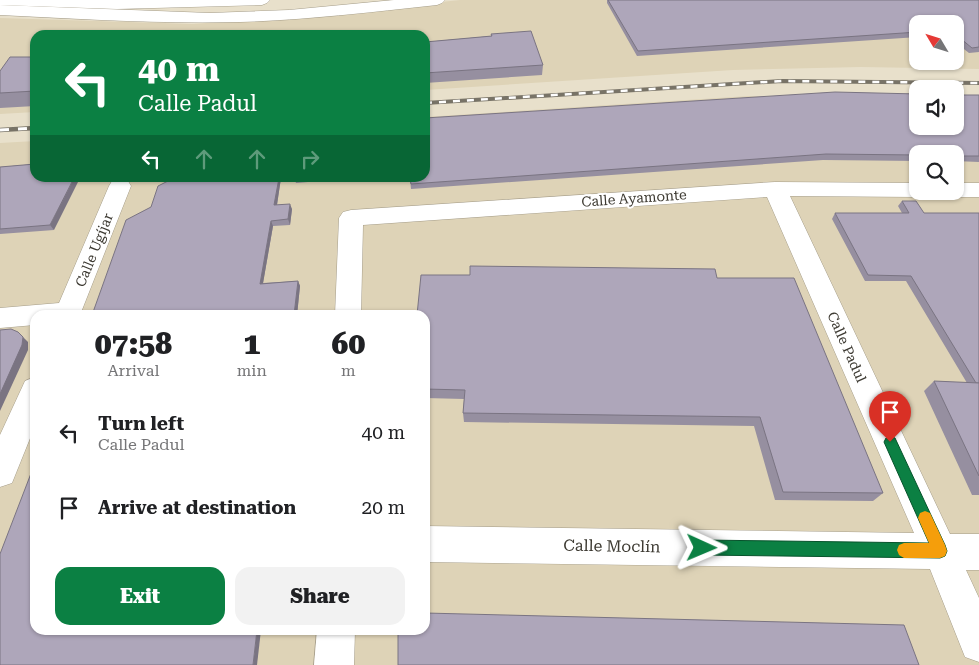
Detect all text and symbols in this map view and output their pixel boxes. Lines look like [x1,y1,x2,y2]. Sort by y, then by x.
north arrow [909,15,964,70]
map controls [909,15,964,200]
text: 40 m [138,49,220,90]
icon: left [55,50,120,115]
button: sound [909,80,964,135]
text: Calle Padul [138,91,257,116]
icon: left [137,145,165,173]
icon: ahead [190,145,218,173]
icon: ahead [243,145,271,173]
icon: right [296,145,324,173]
button: search [909,145,964,200]
street label: Calle Ayamonte [581,186,688,210]
street label: Calle Ugíjar [72,211,116,289]
street label: Calle Padul [824,309,870,385]
text: 07:58 [95,326,172,361]
text: 1 [243,326,260,361]
text: 60 [332,326,365,361]
text: Arrival [107,361,159,380]
text: min [237,361,267,380]
text: m [341,361,356,380]
pin [869,391,911,442]
icon: arrive [876,398,904,426]
text: Turn left [98,412,184,435]
icon: left [55,419,83,447]
text: 40 m [362,421,405,444]
text: Calle Padul [98,435,184,454]
icon: arrive [55,494,83,522]
text: Arrive at destination [98,496,296,519]
text: 20 m [362,496,405,519]
position arrow [675,521,727,573]
street label: Calle Moclín [563,536,661,556]
button: Exit [55,567,225,625]
button: Share [235,567,405,625]

